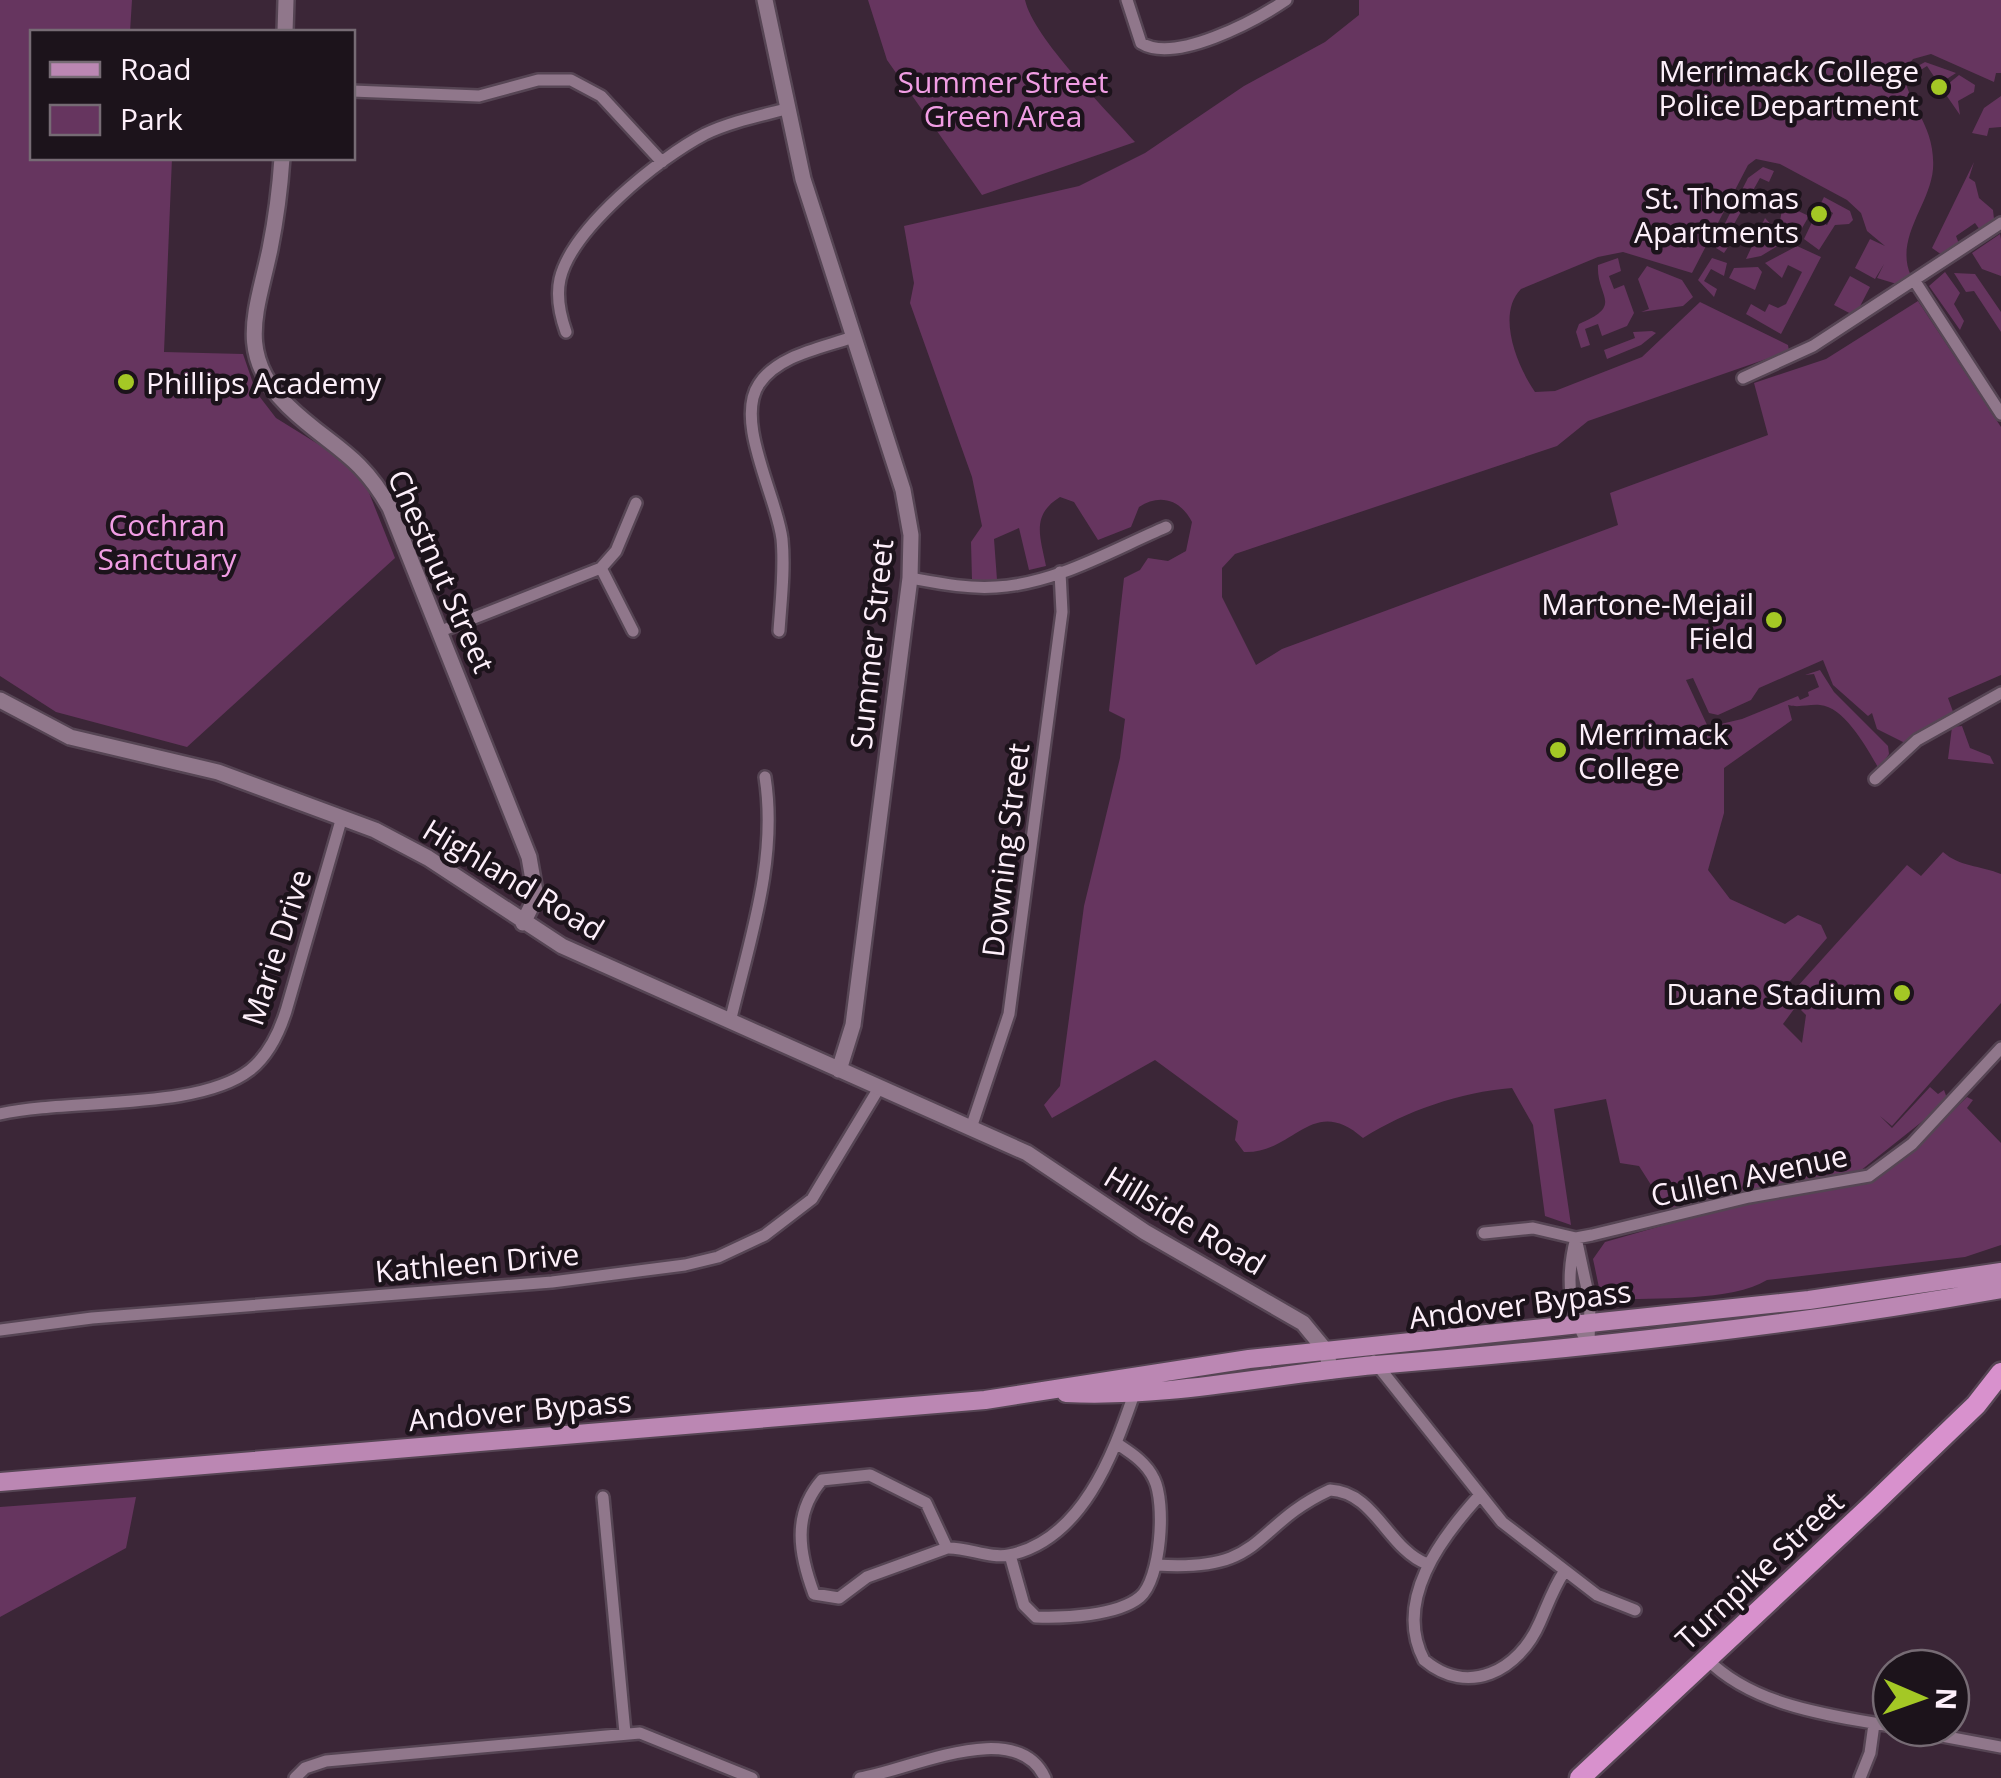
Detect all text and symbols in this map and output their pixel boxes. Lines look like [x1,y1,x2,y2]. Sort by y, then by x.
legend [30,30,355,160]
text: Road [120,48,192,89]
place label: Merrimack College Police Department [1658,50,1919,125]
park label: Summer Street Green Area [897,61,1109,136]
marker: Merrimack College Police Department [1928,76,1950,98]
text: Park [120,98,183,139]
place label: St. Thomas Apartments [1634,177,1799,252]
marker: St. Thomas Apartments [1808,203,1830,225]
place label: Phillips Academy [146,362,382,403]
marker: Phillips Academy [115,371,137,393]
street label: Chestnut Street [379,463,505,679]
park label: Cochran Sanctuary [98,504,237,579]
street label: Summer Street [840,537,902,751]
place label: Martone-Mejail Field [1541,583,1754,658]
marker: Martone-Mejail Field [1763,609,1785,631]
place label: Merrimack College [1578,713,1729,788]
marker: Merrimack College [1547,739,1569,761]
street label: Downing Street [972,741,1038,959]
street label: Highland Road [416,809,612,949]
street label: Marie Drive [232,864,320,1030]
place label: Duane Stadium [1666,973,1882,1014]
marker: Duane Stadium [1891,982,1913,1004]
street label: Cullen Avenue [1647,1134,1851,1216]
street label: Hillside Road [1097,1156,1273,1284]
street label: Kathleen Drive [373,1233,581,1291]
street label: Andover Bypass [1406,1270,1634,1338]
street label: Andover Bypass [407,1380,633,1440]
street label: Turnpike Street [1666,1481,1852,1659]
north arrow [1871,1648,1971,1748]
text: N [1928,1687,1966,1711]

